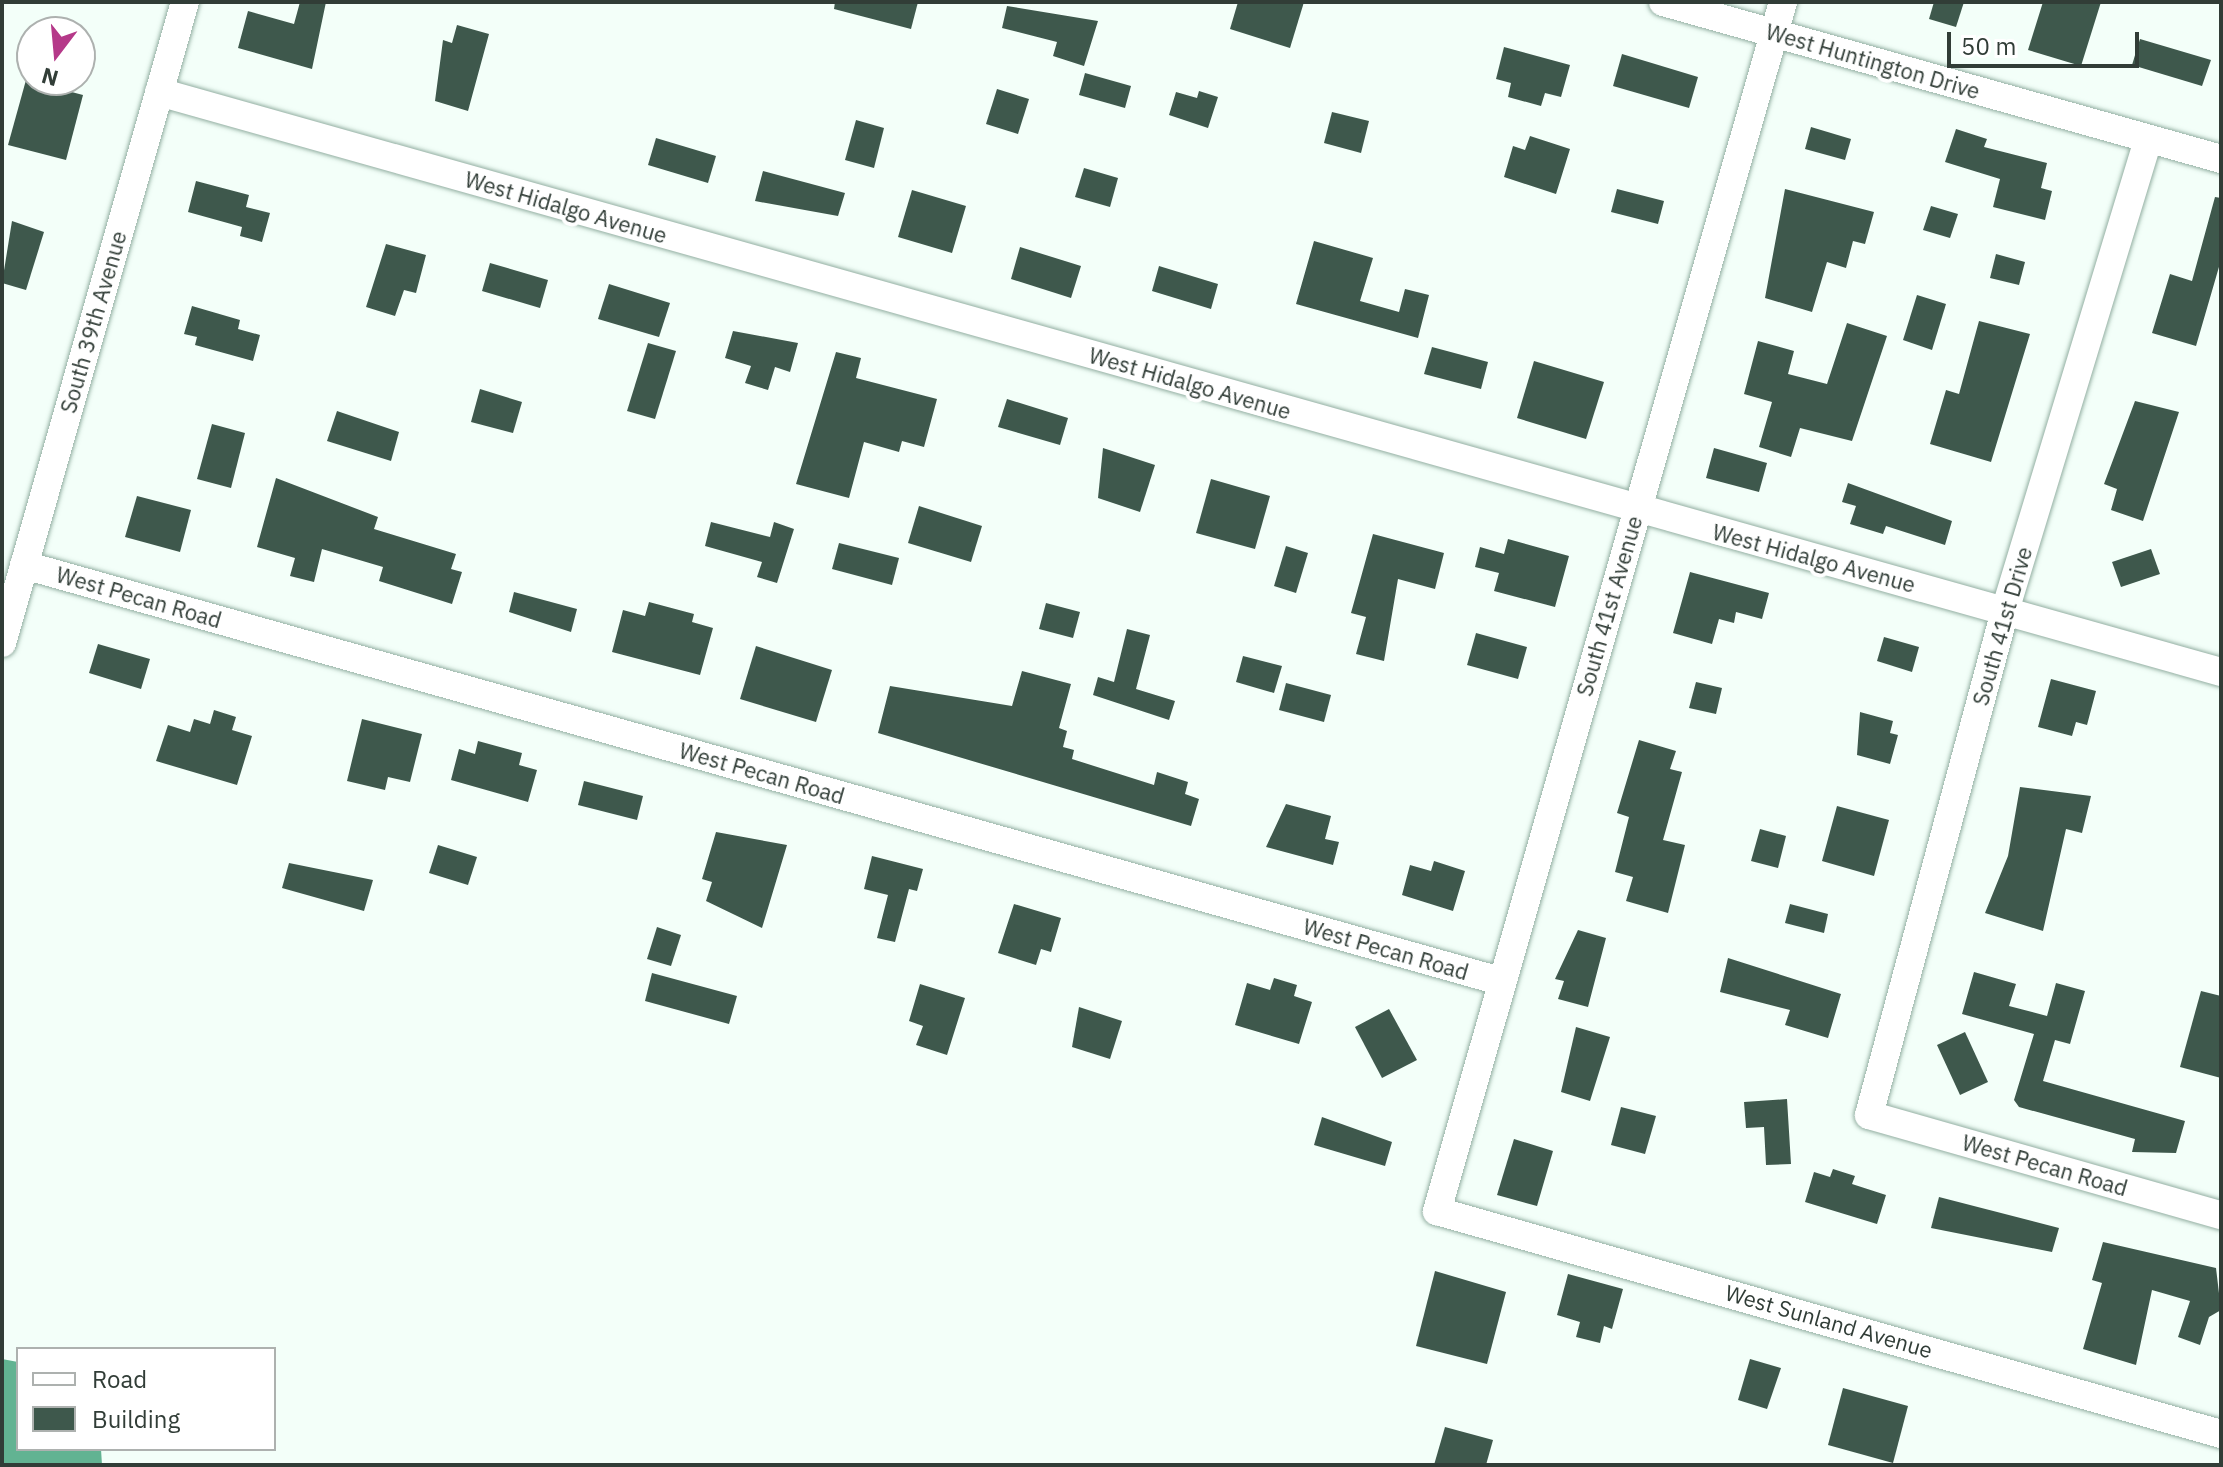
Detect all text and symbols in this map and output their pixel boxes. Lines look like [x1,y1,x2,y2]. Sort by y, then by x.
north arrow [16,16,96,96]
scale bar [1951,16,2143,66]
street label: West Huntington Drive [1763,18,1983,104]
text: 50 m [1961,30,2016,62]
text: N [38,61,61,94]
street label: West Hidalgo Avenue [462,166,670,248]
street label: South 39th Avenue [54,228,132,416]
street label: West Hidalgo Avenue [1086,342,1294,424]
street label: South 41st Avenue [1571,513,1647,699]
street label: West Hidalgo Avenue [1710,518,1918,598]
street label: South 41st Drive [1967,544,2037,708]
street label: West Pecan Road [53,561,225,633]
street label: West Pecan Road [676,737,848,809]
street label: West Pecan Road [1300,913,1472,985]
street label: West Pecan Road [1959,1129,2131,1201]
street label: West Sunland Avenue [1722,1279,1936,1363]
legend [16,1347,276,1451]
text: Road [92,1363,147,1395]
text: Building [92,1403,180,1435]

